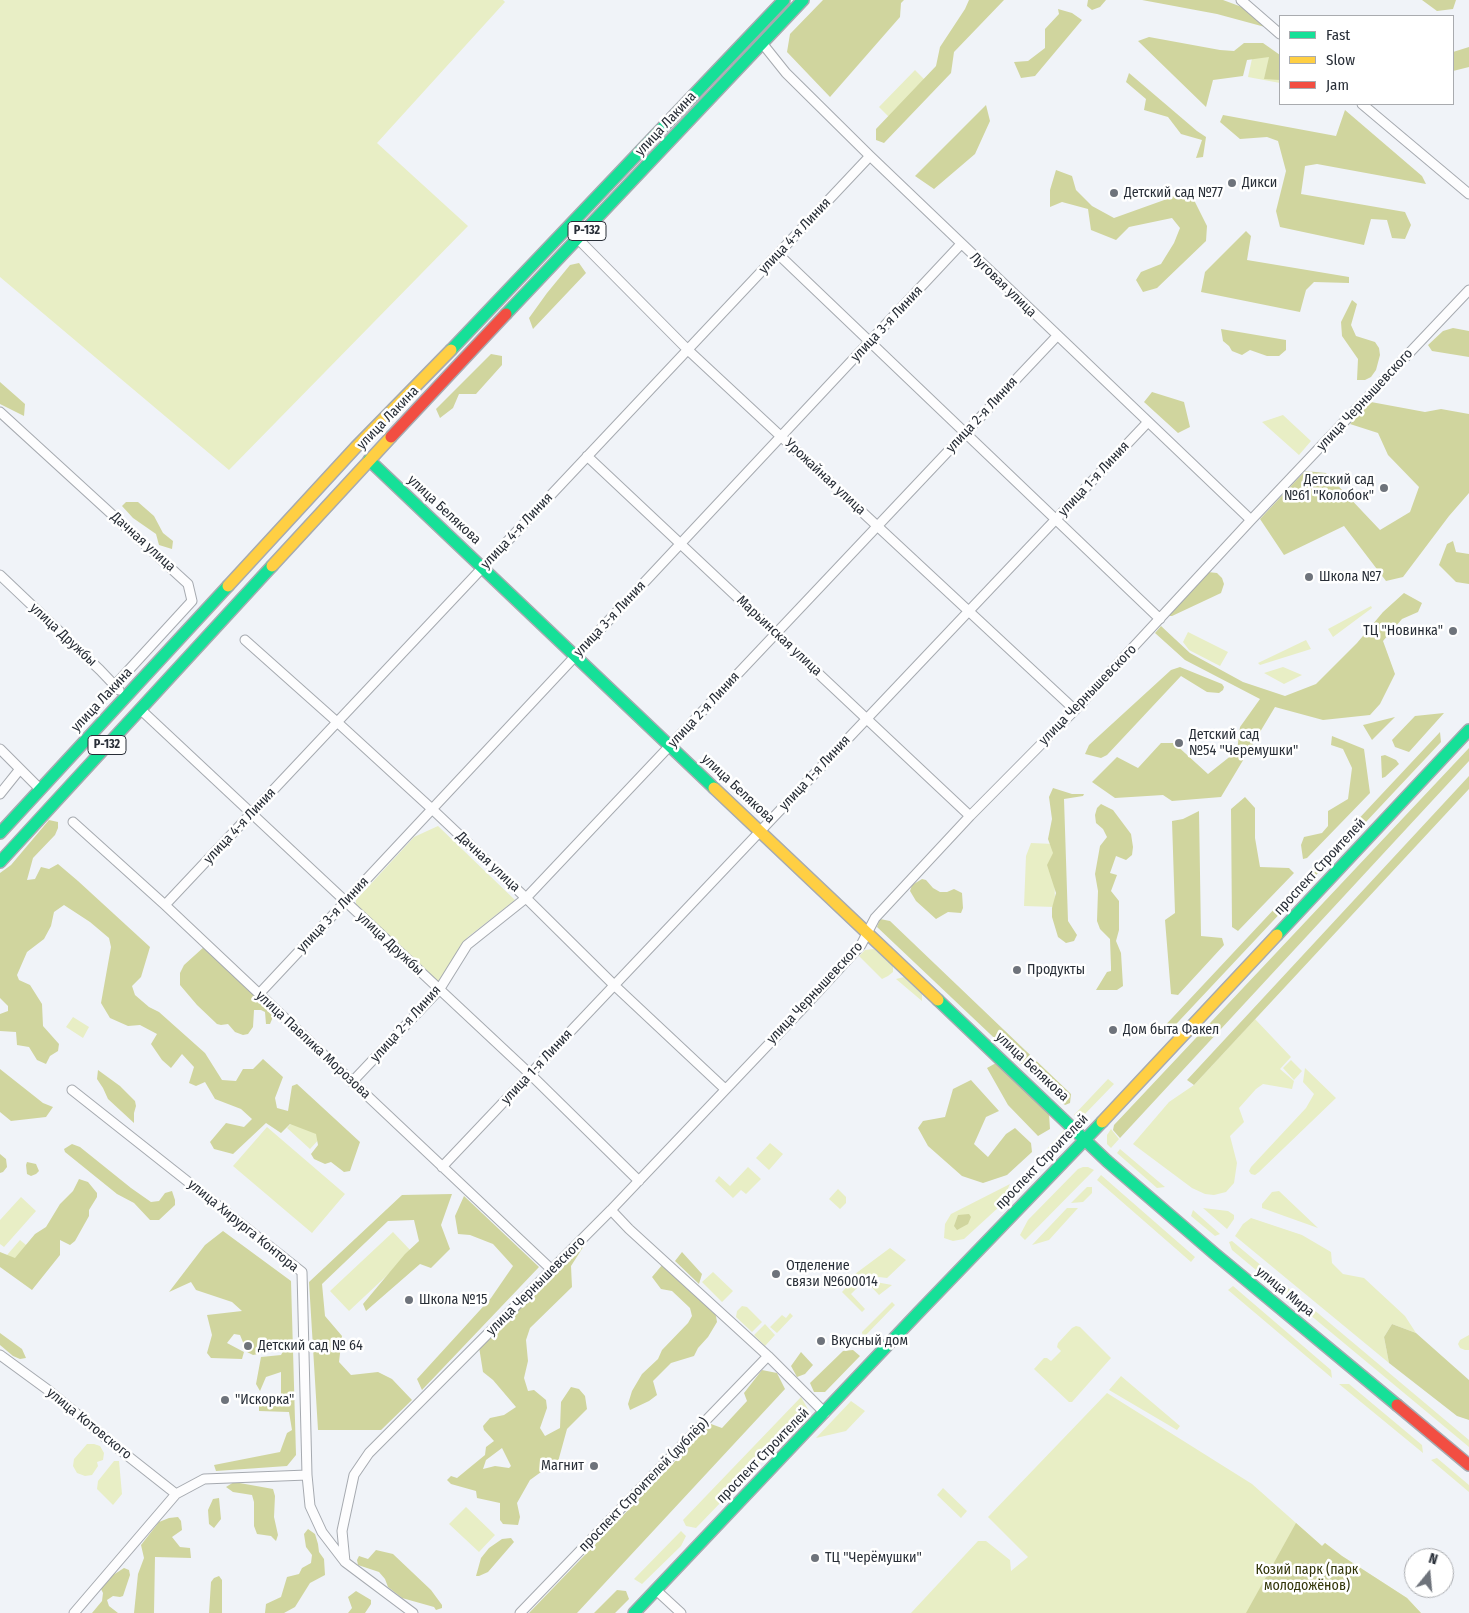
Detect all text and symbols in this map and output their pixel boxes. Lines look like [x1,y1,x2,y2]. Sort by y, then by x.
legend [1279,15,1454,105]
text: Fast [1326,26,1350,44]
text: Slow [1326,51,1355,69]
text: Jam [1326,76,1349,94]
street label: улица Лакина [632,88,700,160]
place label: Дикси [1242,175,1277,191]
marker: Дикси [1226,177,1238,189]
place label: Детский сад №77 [1124,185,1223,201]
marker: Детский сад №77 [1108,187,1120,199]
street label: улица 4-я Линия [755,194,835,278]
road number: Р-132 [568,222,606,240]
street label: Луговая улица [966,249,1040,321]
street label: улица 3-я Линия [848,283,926,365]
street label: улица Чернышевского [1313,346,1417,454]
street label: улица 2-я Линия [943,374,1021,456]
street label: улица Лакина [354,383,422,453]
street label: Урожайная улица [781,435,869,519]
street label: улица 1-я Линия [1055,438,1133,520]
street label: улица Белякова [404,472,484,548]
place label: Детский сад №61 "Колобок" [1284,472,1374,504]
marker: Детский сад №61 "Колобок" [1378,482,1390,494]
street label: улица 4-я Линия [477,489,557,573]
street label: Дачная улица [107,509,179,575]
place label: Школа №7 [1319,569,1381,585]
marker: Школа №7 [1303,571,1315,583]
street label: улица 3-я Линия [571,578,649,660]
street label: Марьинская улица [733,592,825,680]
street label: улица Дружбы [26,600,100,670]
place label: ТЦ "Новинка" [1363,623,1443,639]
marker: ТЦ "Новинка" [1447,625,1459,637]
street label: улица Чернышевского [1036,641,1140,749]
street label: улица Лакина [68,664,136,736]
street label: улица 2-я Линия [665,669,743,751]
place label: Детский сад №54 "Черемушки" [1189,727,1298,760]
street label: улица 1-я Линия [776,732,854,814]
road number: Р-132 [88,736,126,754]
marker: Детский сад №54 "Черемушки" [1173,737,1185,749]
street label: улица Белякова [698,751,778,827]
street label: улица 4-я Линия [200,784,280,868]
street label: проспект Строителей [1271,815,1369,919]
street label: Дачная улица [453,828,523,896]
street label: улица 3-я Линия [294,874,372,956]
street label: улица Дружбы [353,909,427,979]
street label: улица Чернышевского [763,939,867,1047]
place label: Продукты [1027,962,1085,978]
marker: Продукты [1011,964,1023,976]
street label: улица 2-я Линия [367,982,445,1066]
street label: улица Павлика Морозова [252,987,374,1103]
place label: Дом быта Факел [1123,1022,1219,1038]
marker: Дом быта Факел [1107,1024,1119,1036]
street label: улица 1-я Линия [498,1026,576,1108]
street label: улица Белякова [992,1029,1072,1105]
street label: проспект Строителей [992,1111,1092,1213]
street label: улица Хирурга Контора [184,1176,302,1276]
street label: улица Чернышевского [483,1233,589,1339]
place label: Отделение связи №600014 [786,1258,878,1290]
street label: улица Мира [1253,1263,1317,1321]
marker: Отделение связи №600014 [770,1268,782,1280]
place label: Школа №15 [419,1292,488,1308]
marker: Школа №15 [403,1294,415,1306]
place label: Вкусный дом [831,1333,908,1349]
marker: Вкусный дом [815,1335,827,1347]
place label: Детский сад № 64 [258,1338,363,1354]
marker: Детский сад № 64 [242,1340,254,1352]
street label: улица Котовского [43,1385,135,1463]
place label: "Искорка" [235,1392,294,1408]
marker: "Искорка" [219,1394,231,1406]
street label: проспект Строителей [713,1405,813,1507]
street label: проспект Строителей (дублёр) [576,1415,712,1555]
place label: Магнит [541,1458,584,1474]
marker: Магнит [588,1460,600,1472]
north arrow [1404,1548,1454,1598]
place label: ТЦ "Черёмушки" [825,1550,922,1566]
text: N [1427,1550,1440,1568]
marker: ТЦ "Черёмушки" [809,1552,821,1564]
park label: Козий парк (парк молодожёнов) [1256,1562,1358,1594]

